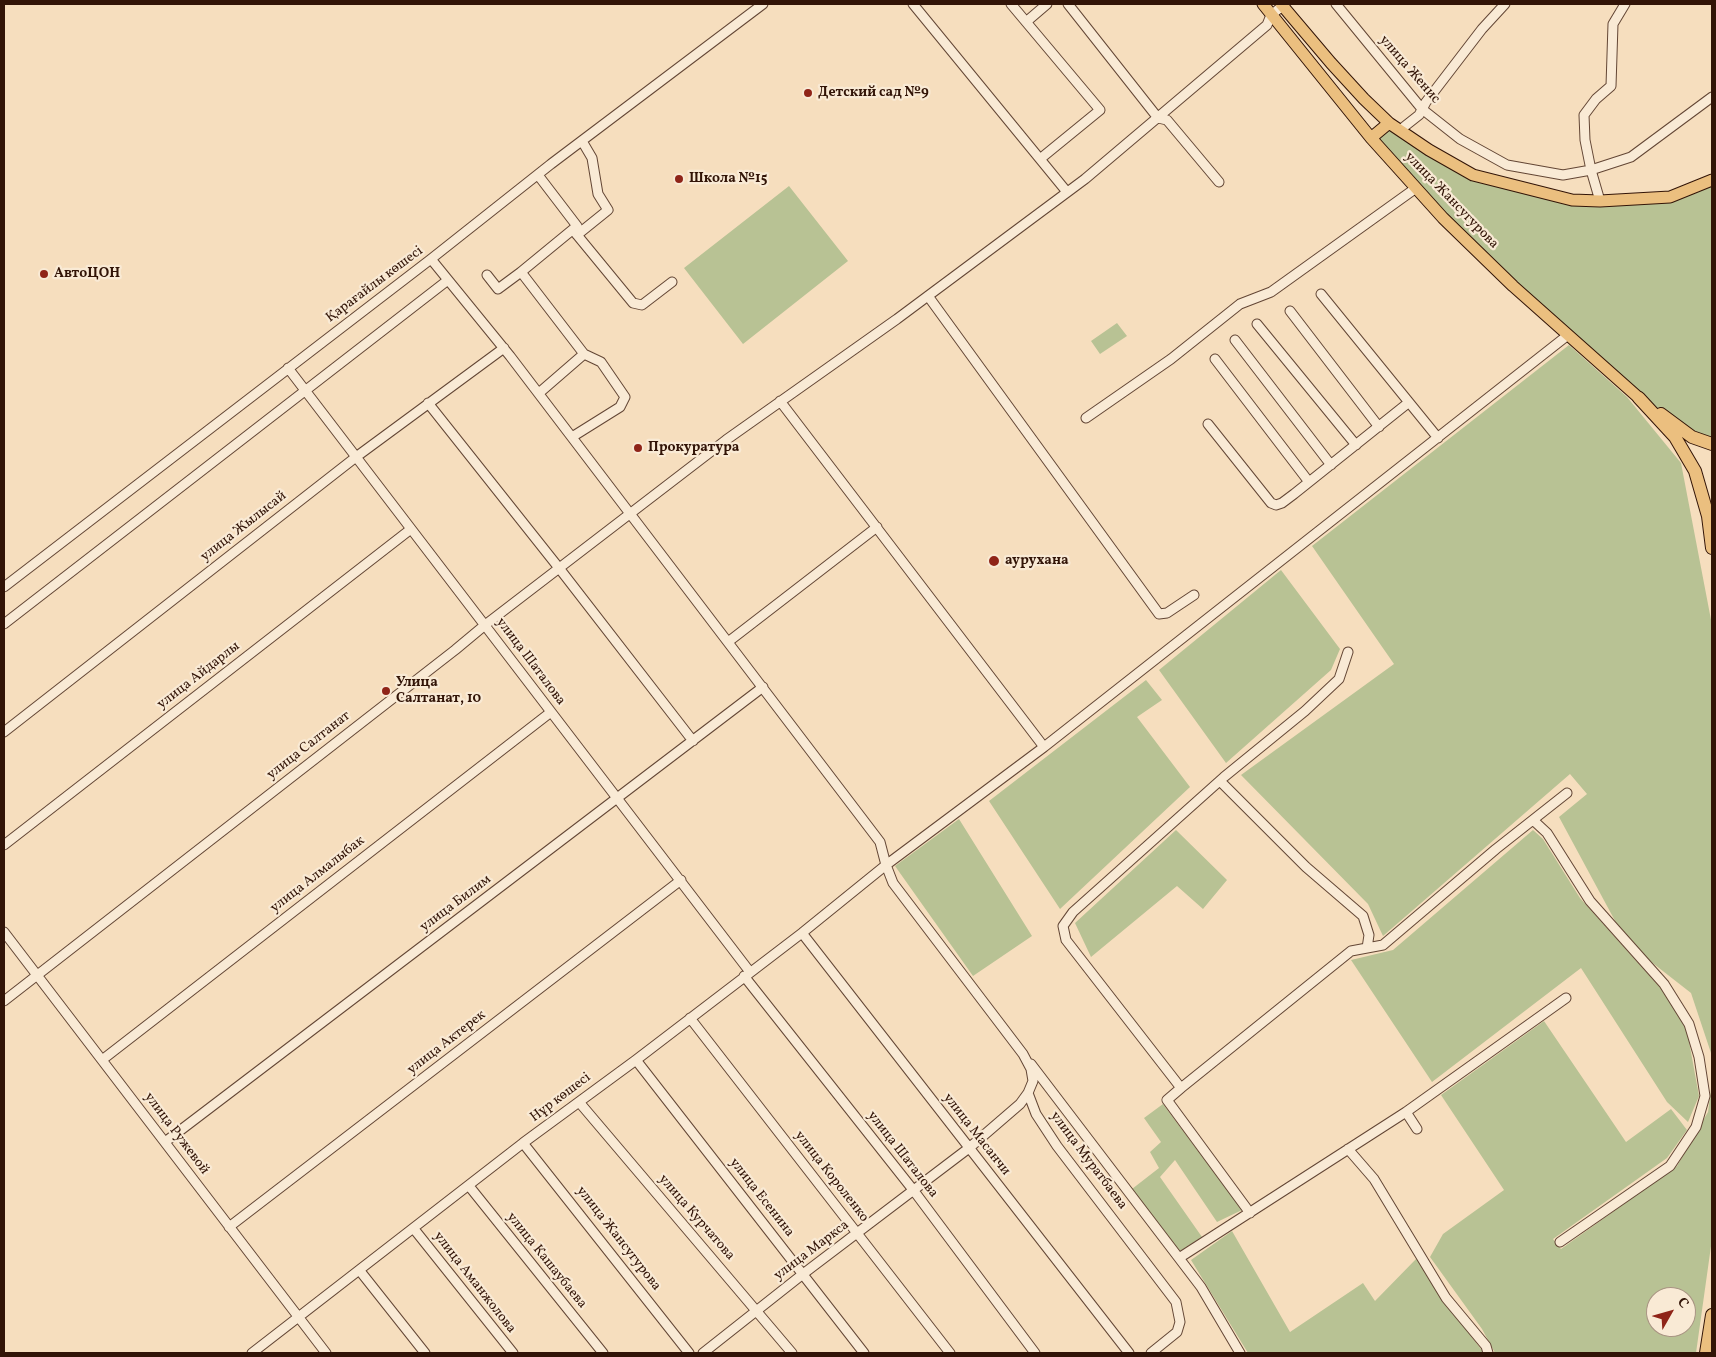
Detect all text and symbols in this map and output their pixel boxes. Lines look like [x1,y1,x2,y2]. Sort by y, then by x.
street label: улица Женис [1375,33,1443,107]
place label: Детский сад №9 [818,85,929,101]
marker: Детский сад №9 [802,87,814,99]
street label: улица Жансугурова [1401,149,1501,253]
place label: Школа №15 [689,171,767,187]
marker: Школа №15 [673,173,685,185]
street label: Қарағайлы көшесі [323,243,427,327]
place label: АвтоЦОН [54,266,120,282]
marker: АвтоЦОН [38,268,50,280]
place label: Прокуратура [648,440,739,456]
marker: Прокуратура [632,442,644,454]
street label: улица Жылысай [198,488,290,566]
place label: аурухана [1005,553,1069,569]
marker: аурухана [987,554,1001,568]
street label: улица Шаталова [492,615,568,709]
street label: улица Айдарлы [154,639,244,713]
place label: Улица Салтанат, 10 [396,675,481,708]
marker: Улица Салтанат, 10 [380,685,392,697]
street label: улица Салтанат [264,708,354,784]
street label: улица Алмалыбак [267,833,369,917]
street label: улица Билим [417,872,495,936]
street label: улица Актерек [404,1007,490,1079]
street label: Нұр көшесі [527,1070,595,1126]
street label: улица Ружевой [140,1090,212,1178]
street label: улица Масанчи [939,1091,1013,1179]
street label: улица Шаталова [863,1108,941,1202]
street label: улица Муратбаева [1046,1109,1130,1213]
street label: улица Короленко [790,1128,872,1226]
street label: улица Есенина [725,1155,797,1241]
street label: улица Курчатова [654,1172,738,1264]
street label: улица Жансугурова [572,1183,664,1295]
street label: улица Кашаубаева [502,1210,590,1312]
street label: улица Маркса [771,1217,853,1285]
street label: улица Аманжолова [429,1229,519,1337]
north arrow [1646,1287,1696,1337]
text: С [1672,1294,1693,1312]

